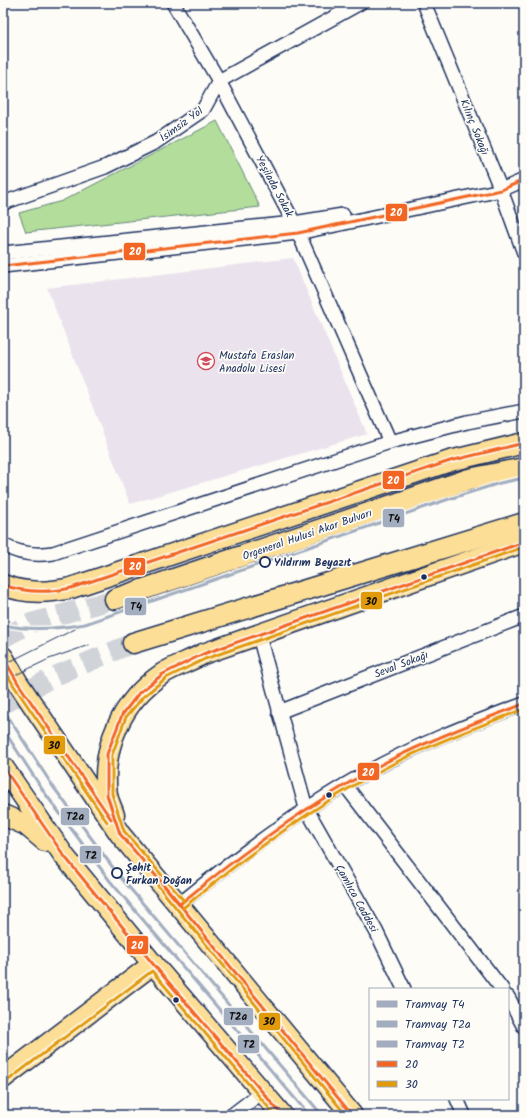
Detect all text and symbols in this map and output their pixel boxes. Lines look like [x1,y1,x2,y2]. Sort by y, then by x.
street label: Kılınç Sokağı [455,97,494,158]
street label: İsimsiz Yol [156,103,207,147]
street label: Yeşilada Sokak [250,152,298,221]
line badge: 20 [385,203,408,222]
text: 20 [390,204,402,222]
line badge: 20 [123,242,146,261]
text: 20 [129,243,141,261]
place label: Mustafa Eraslan Anadolu Lisesi [219,347,295,378]
school or university icon: Mustafa Eraslan Anadolu Lisesi [196,351,216,371]
line badge: 20 [382,470,405,490]
text: 20 [387,472,399,490]
street label: Orgeneral Hulusi Akar Bulvarı [240,504,375,566]
line badge: T4 [382,508,405,528]
text: T4 [388,510,400,528]
place label: Yıldırım Beyazıt [274,554,353,572]
marker: Yıldırım Beyazıt [259,556,271,568]
line badge: 20 [123,557,146,576]
text: 20 [129,558,141,576]
unlabelled marker [419,572,429,582]
line badge: 30 [360,591,383,610]
text: 30 [364,593,377,611]
line badge: T4 [124,597,147,616]
text: T4 [130,598,142,616]
street label: Seval Sokağı [372,646,431,684]
line badge: 30 [43,735,66,755]
text: 30 [47,737,60,755]
line badge: 20 [357,762,380,781]
text: 20 [362,764,374,782]
unlabelled marker [324,790,334,800]
line badge: T2a [60,807,90,826]
text: T2a [66,808,84,826]
line badge: T2 [79,845,102,864]
text: T2 [85,847,97,865]
place label: Şehit Furkan Doğan [126,859,192,890]
street label: Çamlıca Caddesi [330,861,382,936]
marker: Şehit Furkan Doğan [111,867,123,879]
line badge: 20 [126,935,149,955]
text: 20 [131,937,143,955]
legend [369,988,509,1100]
unlabelled marker [171,995,181,1005]
text: Tramvay T4 [405,995,465,1014]
line badge: T2a [223,1007,254,1026]
text: T2a [229,1008,247,1026]
line badge: 30 [258,1012,281,1031]
text: 30 [262,1013,275,1031]
text: Tramvay T2a [405,1015,471,1034]
line badge: T2 [237,1034,260,1054]
text: Tramvay T2 [405,1035,465,1054]
text: T2 [243,1036,255,1054]
text: 20 [405,1055,418,1074]
text: 30 [405,1075,418,1094]

